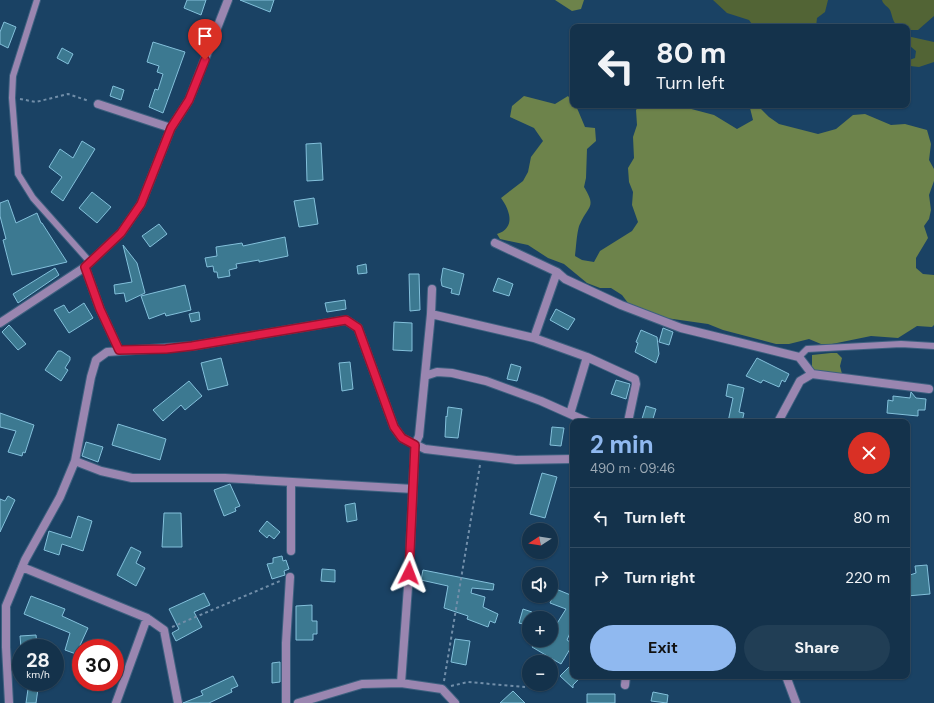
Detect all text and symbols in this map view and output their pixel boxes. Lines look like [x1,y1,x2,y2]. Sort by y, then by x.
pin [188,19,222,60]
icon: arrive [194,25,216,47]
text: 80 m [656,35,726,72]
icon: left [590,40,642,92]
text: Turn left [656,71,725,95]
text: 2 min [590,429,653,460]
button: close [848,432,890,474]
text: 490 m · 09:46 [590,460,675,477]
icon: left [590,507,612,529]
text: Turn left [624,508,685,528]
text: 80 m [853,508,890,528]
north arrow [522,523,558,559]
map controls [522,523,558,691]
position arrow [388,552,430,594]
button: sound [522,567,558,603]
icon: right [590,567,612,589]
text: Turn right [624,568,695,588]
text: 220 m [845,568,890,588]
button: + [522,611,558,647]
button: Exit [590,625,736,671]
button: Share [744,625,890,671]
speed limit sign: 30 [72,639,124,691]
text: 28 [26,647,50,673]
button: − [522,655,558,691]
text: km/h [26,668,50,681]

